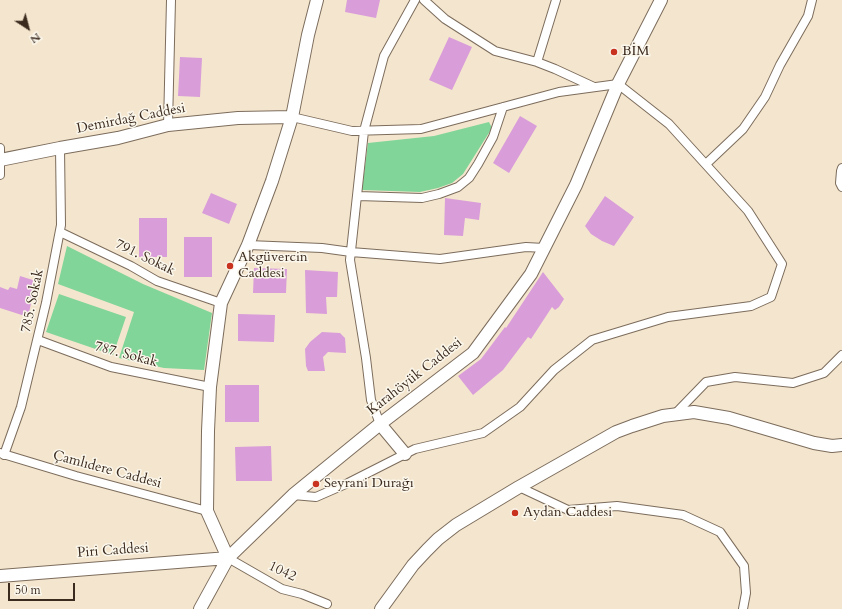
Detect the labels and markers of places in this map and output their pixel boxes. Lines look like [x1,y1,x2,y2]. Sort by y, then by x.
place label: BİM [622,44,649,60]
marker: BİM [609,47,619,57]
place label: Akgüvercin Caddesi [238,250,308,282]
marker: Akgüvercin Caddesi [225,261,235,271]
place label: Seyrani Durağı [324,476,414,492]
marker: Seyrani Durağı [311,479,321,489]
place label: Aydan Caddesi [523,505,612,521]
marker: Aydan Caddesi [510,508,520,518]

